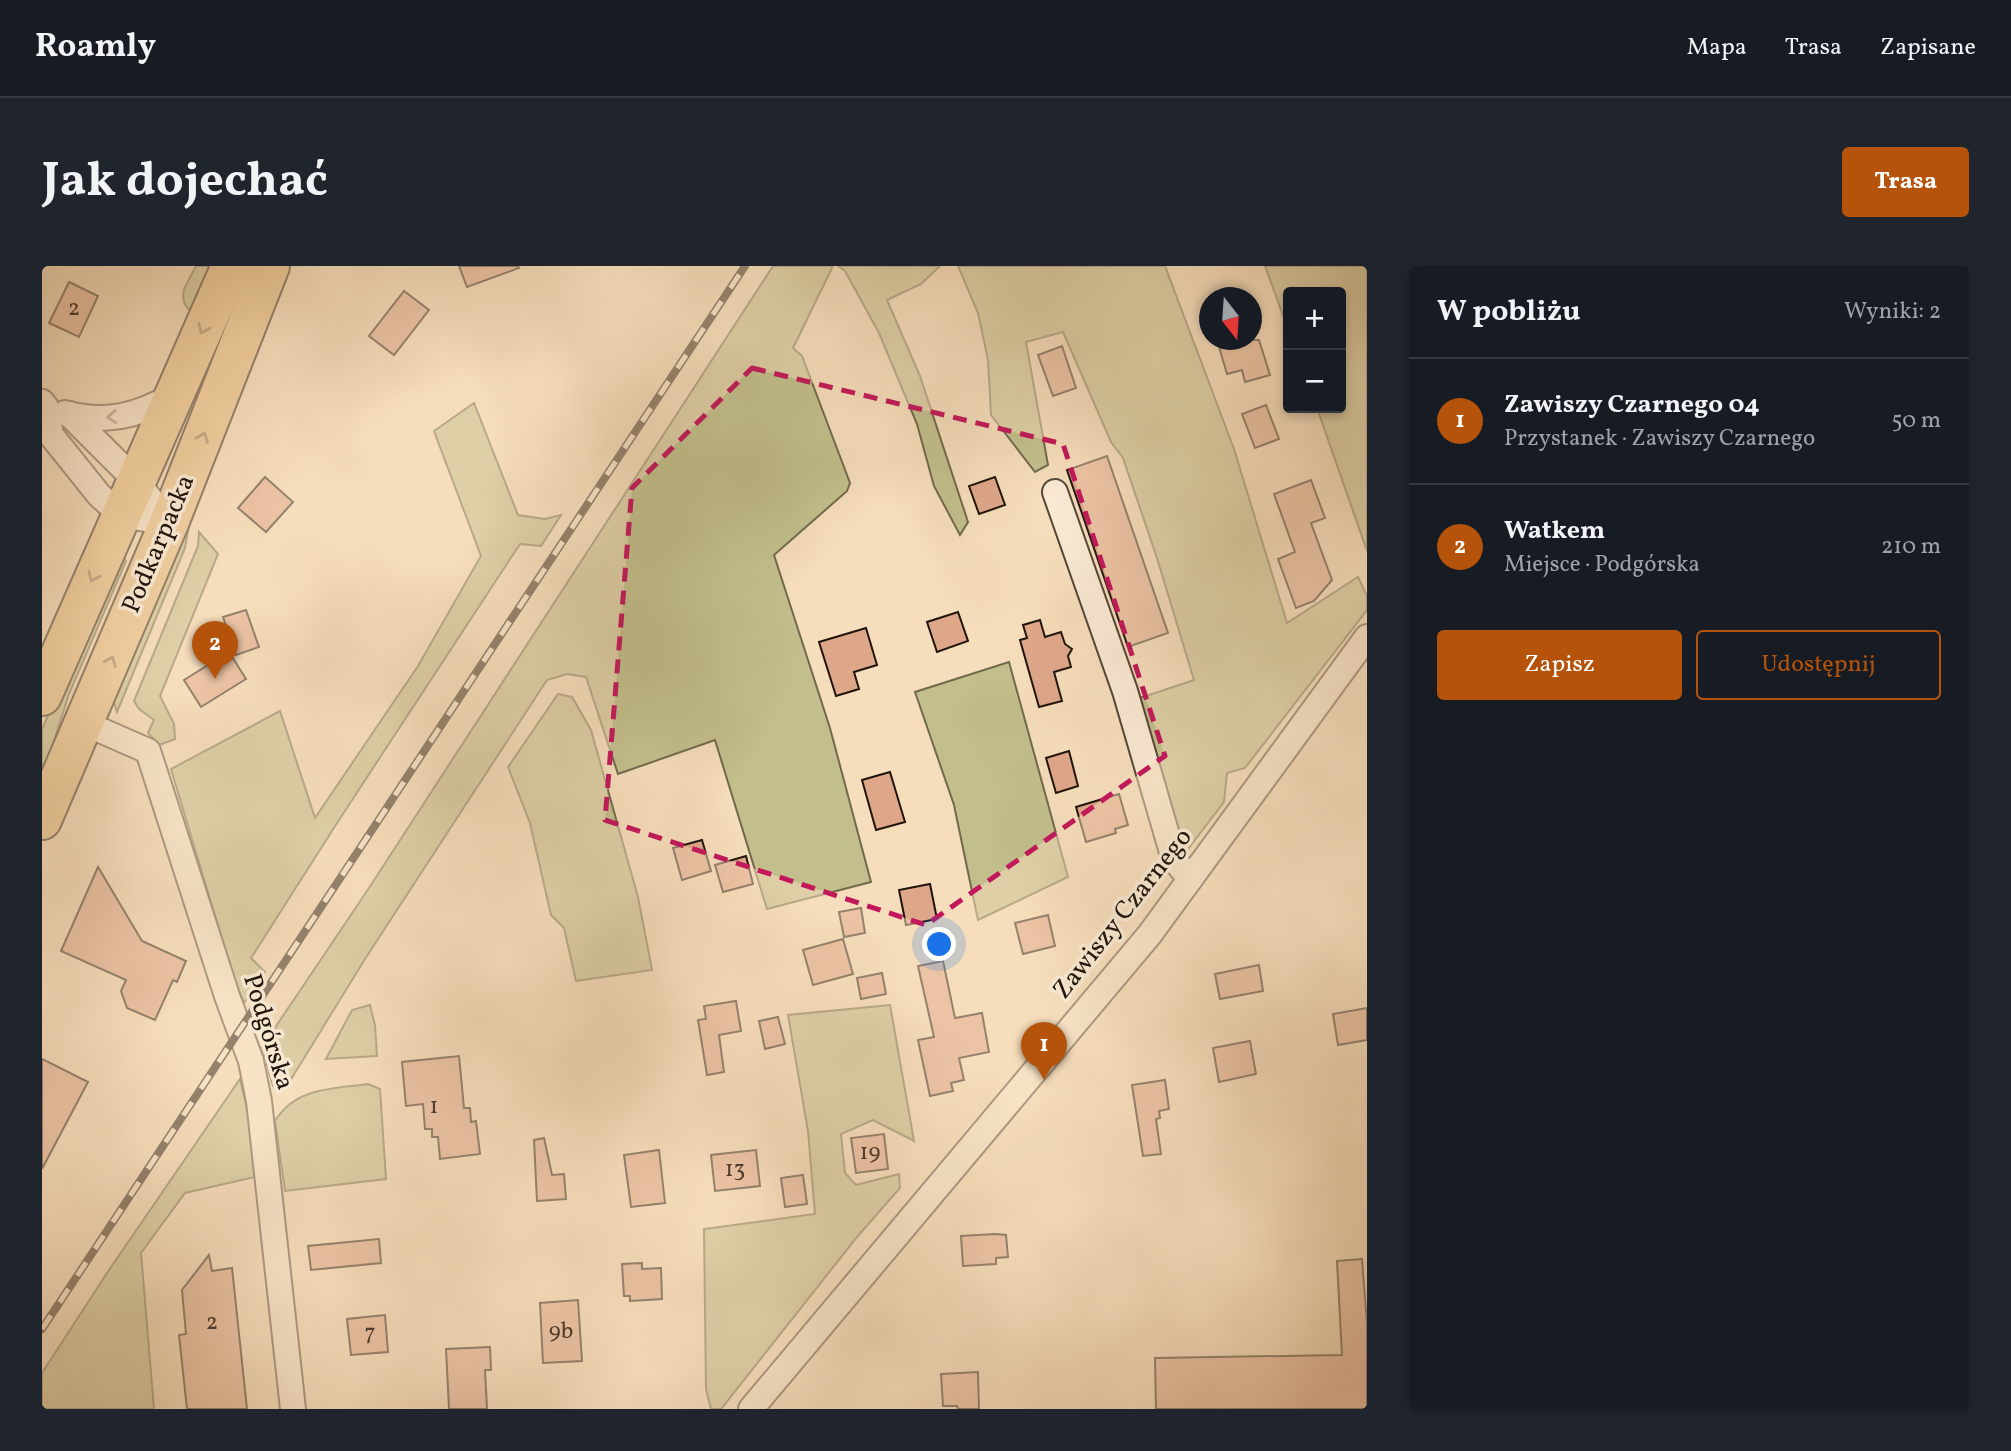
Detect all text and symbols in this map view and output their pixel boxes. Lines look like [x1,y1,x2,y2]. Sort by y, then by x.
text: Roamly [35,25,156,71]
text: Mapa [1687,31,1747,65]
text: Trasa [1785,31,1842,65]
text: Zapisane [1880,31,1976,65]
button: Trasa [1842,147,1969,217]
text: Jak dojechać [42,148,328,217]
north arrow [1199,287,1262,350]
map controls [1283,287,1346,413]
button: + [1283,287,1346,350]
text: W pobliżu [1437,291,1580,333]
house number: 2 [68,293,80,325]
text: Wyniki: 2 [1844,296,1941,328]
one-way arrow [197,321,211,334]
button: − [1283,350,1346,413]
text: Zawiszy Czarnego 04 [1504,387,1760,423]
text: 1 [1455,405,1465,437]
text: 50 m [1892,405,1941,437]
one-way arrow [106,409,117,424]
text: Przystanek · Zawiszy Czarnego [1504,423,1815,455]
one-way arrow [195,432,209,444]
street label: Podkarpacka [114,469,204,619]
text: Watkem [1504,513,1605,549]
text: 2 [1454,531,1466,563]
text: 210 m [1881,531,1941,563]
text: Miejsce · Podgórska [1504,549,1700,581]
one-way arrow [88,571,102,583]
pin: 2 [192,621,238,679]
button: Zapisz [1437,630,1682,700]
button: Udostępnij [1696,630,1941,700]
one-way arrow [102,655,116,667]
street label: Zawiszy Czarnego [1045,821,1201,1007]
your location [922,927,956,961]
street label: Podgórska [233,970,303,1094]
pin: 1 [1021,1022,1067,1080]
house number: 1 [430,1091,438,1123]
house number: 19 [860,1137,880,1169]
house number: 13 [725,1154,745,1186]
house number: 2 [206,1307,218,1339]
house number: 9b [549,1316,573,1348]
house number: 7 [364,1318,376,1350]

